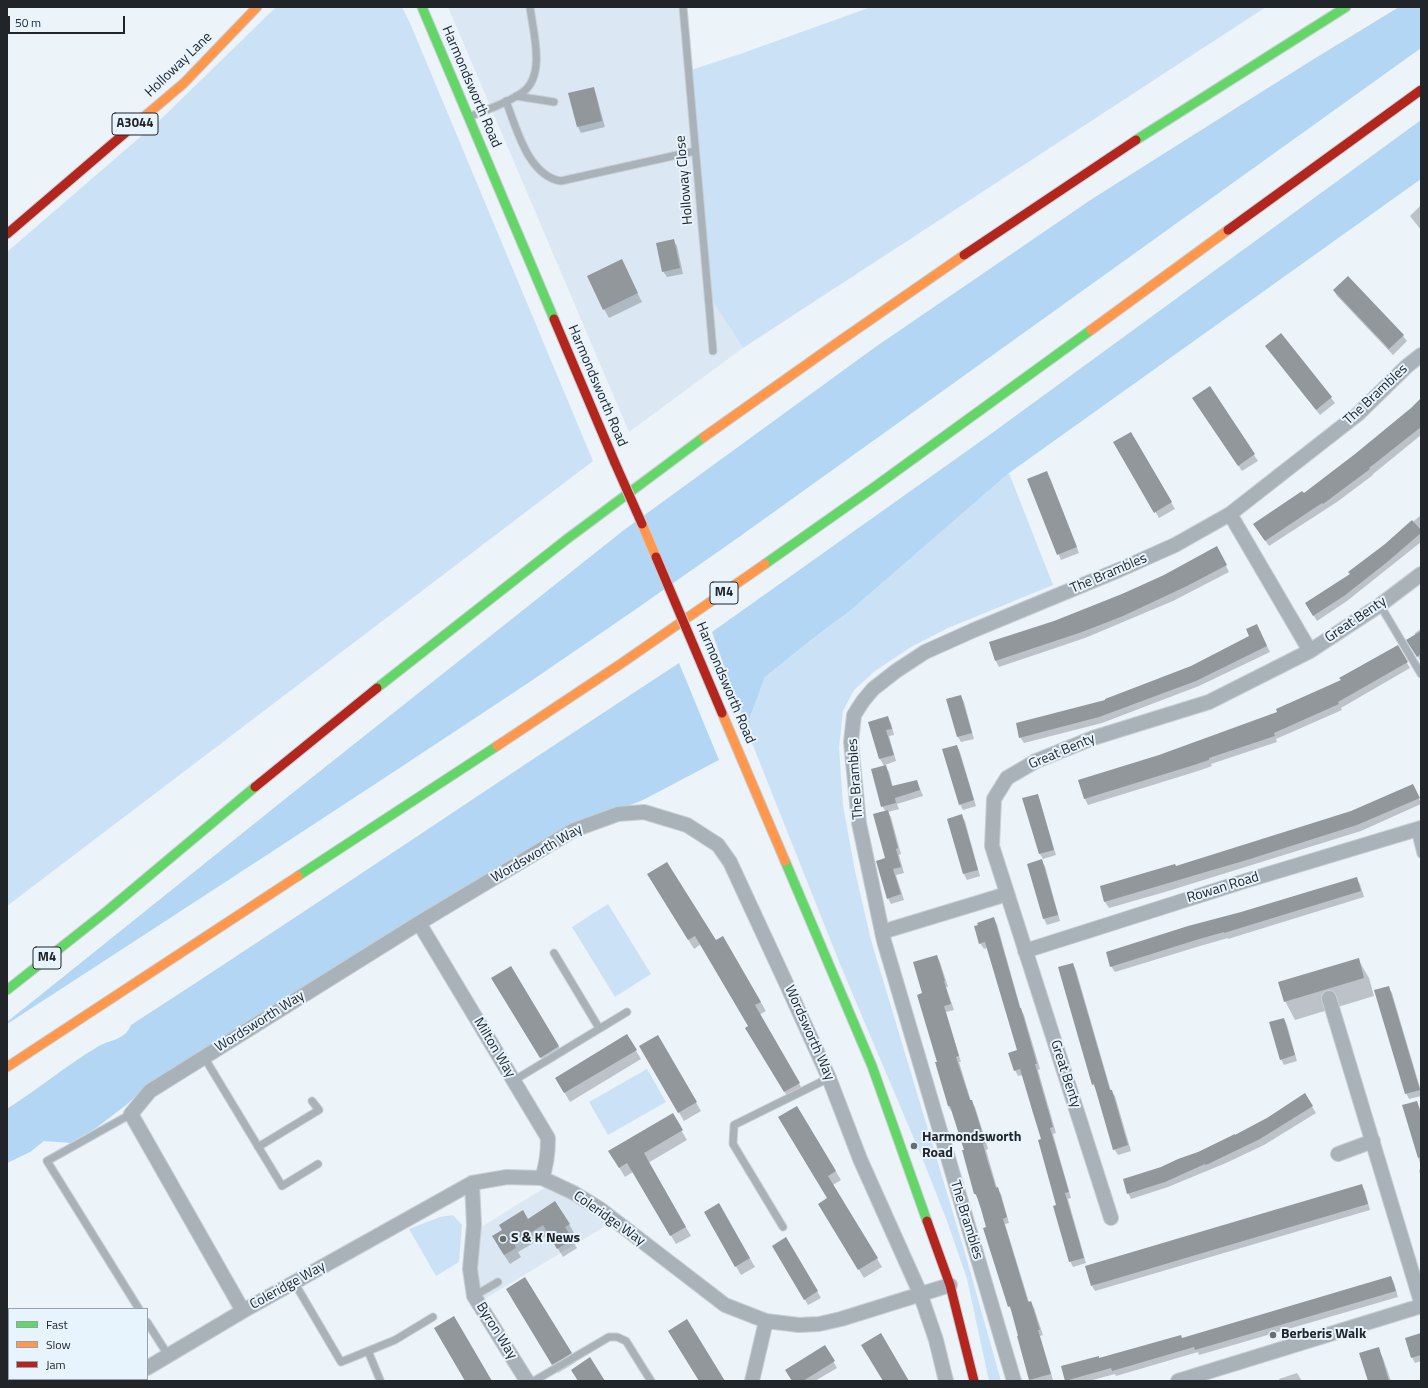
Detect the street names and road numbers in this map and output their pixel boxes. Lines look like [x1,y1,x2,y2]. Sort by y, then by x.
street label: Harmondsworth Road [438,24,504,150]
street label: Holloway Lane [142,29,216,101]
road number: A3044 [112,113,158,135]
street label: Holloway Close [673,135,697,225]
street label: Harmondsworth Road [564,323,630,449]
street label: The Brambles [1341,361,1411,429]
street label: The Brambles [1068,550,1150,598]
road number: M4 [710,582,738,604]
street label: Great Benty [1322,593,1390,647]
street label: Harmondsworth Road [692,620,758,746]
street label: Great Benty [1026,731,1098,773]
street label: The Brambles [845,738,867,820]
street label: Wordsworth Way [489,821,585,887]
street label: Rowan Road [1185,869,1261,907]
road number: M4 [33,947,61,969]
street label: Wordsworth Way [781,983,837,1083]
street label: Wordsworth Way [212,988,308,1056]
street label: Milton Way [470,1015,518,1081]
street label: Great Benty [1046,1038,1084,1110]
street label: The Brambles [946,1179,986,1261]
street label: Coleridge Way [570,1188,648,1250]
street label: Coleridge Way [247,1258,329,1314]
street label: Byron Way [472,1299,520,1363]

